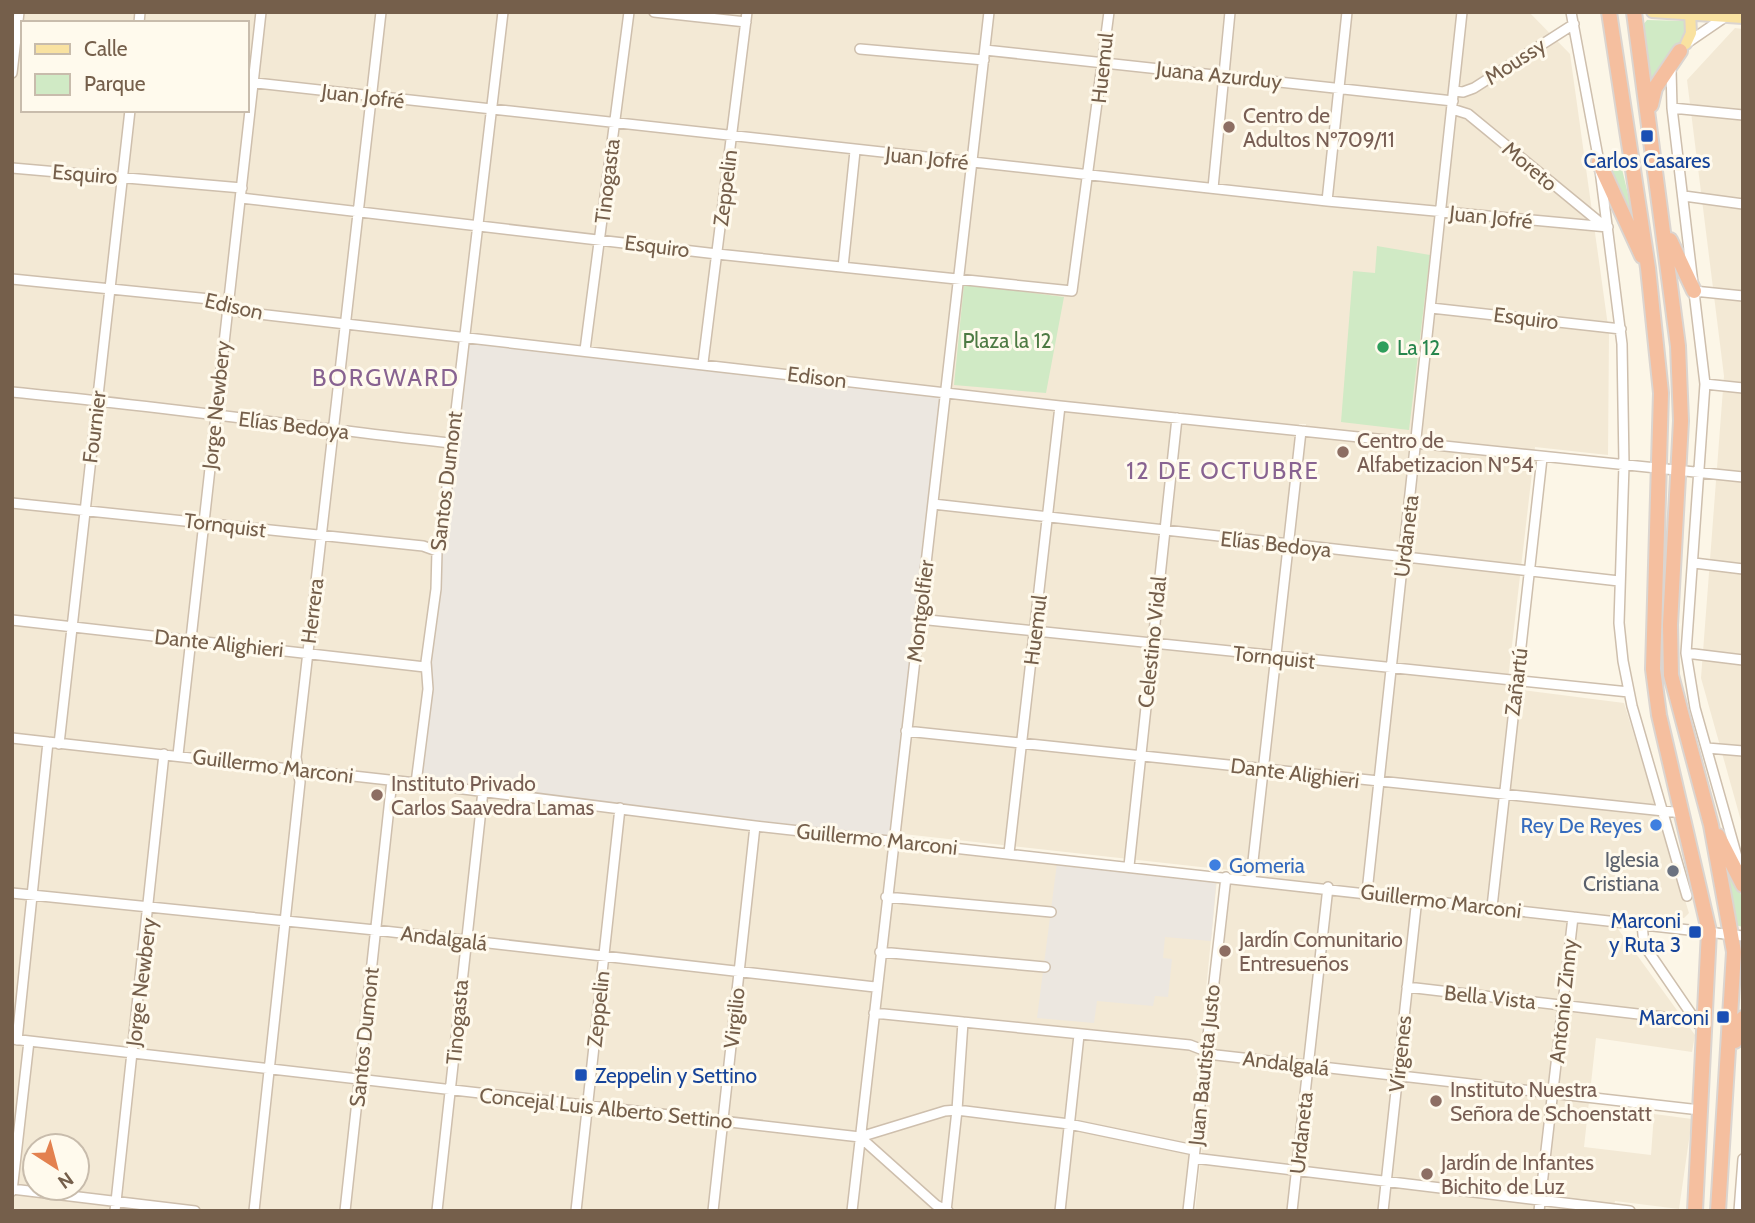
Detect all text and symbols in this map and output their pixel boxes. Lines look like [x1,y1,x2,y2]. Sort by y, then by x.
legend [21,21,248,112]
street label: Huemul [1086,31,1118,104]
street label: Moussy [1480,32,1550,90]
text: Calle [84,36,128,61]
street label: Juana Azurduy [1154,56,1283,94]
text: Parque [84,71,146,96]
street label: Juan Jofré [319,78,406,114]
place label: Centro de Adultos Nº709/11 [1243,103,1395,152]
marker: Centro de Adultos Nº709/11 [1221,119,1237,135]
marker: Carlos Casares [1639,128,1655,144]
street label: Moreto [1497,136,1563,196]
street label: Tinogasta [589,137,625,225]
street label: Juan Jofré [883,141,970,175]
street label: Zeppelin [708,148,742,228]
place label: Carlos Casares [1583,148,1711,173]
street label: Esquiro [51,159,119,189]
street label: Juan Jofré [1447,200,1534,234]
street label: Esquiro [623,230,691,262]
street label: Edison [202,287,266,325]
street label: Esquiro [1492,302,1560,334]
park label: Plaza la 12 [962,328,1052,353]
place label: La 12 [1397,335,1440,360]
street label: Jorge Newbery [197,339,235,472]
marker: La 12 [1375,339,1391,355]
street label: Edison [786,361,848,393]
district label: BORGWARD [312,363,460,392]
street label: Fournier [77,389,111,465]
street label: Elías Bedoya [237,406,351,444]
street label: Santos Dumont [425,410,467,552]
place label: Centro de Alfabetizacion Nº54 [1357,428,1534,477]
marker: Centro de Alfabetizacion Nº54 [1335,444,1351,460]
district label: 12 DE OCTUBRE [1126,456,1320,485]
street label: Urdaneta [1389,493,1423,579]
street label: Tornquist [183,508,267,542]
street label: Elías Bedoya [1219,526,1333,562]
street label: Montgolfier [901,558,939,664]
street label: Celestino Vidal [1133,575,1171,709]
street label: Herrera [296,577,328,645]
street label: Huemul [1018,593,1052,667]
street label: Dante Alighieri [153,624,285,662]
street label: Tornquist [1232,640,1316,674]
street label: Zañartú [1499,647,1533,717]
street label: Guillermo Marconi [191,744,355,788]
street label: Dante Alighieri [1229,753,1361,793]
place label: Instituto Privado Carlos Saavedra Lamas [391,771,594,820]
marker: Instituto Privado Carlos Saavedra Lamas [369,787,385,803]
place label: Rey De Reyes [1520,813,1642,838]
marker: Rey De Reyes [1648,817,1664,833]
street label: Guillermo Marconi [795,818,959,860]
place label: Iglesia Cristiana [1583,847,1659,896]
place label: Gomeria [1229,853,1305,878]
marker: Gomeria [1207,857,1223,873]
marker: Iglesia Cristiana [1665,863,1681,879]
street label: Guillermo Marconi [1359,879,1523,923]
place label: Marconi y Ruta 3 [1609,908,1681,957]
street label: Jorge Newbery [121,916,161,1049]
street label: Andalgalá [399,920,489,956]
marker: Marconi y Ruta 3 [1687,924,1703,940]
place label: Jardín Comunitario Entresueños [1238,927,1403,976]
street label: Antonio Zinny [1544,937,1582,1065]
marker: Jardín Comunitario Entresueños [1217,943,1233,959]
street label: Santos Dumont [344,966,384,1108]
street label: Zeppelin [582,969,614,1049]
street label: Tinogasta [441,979,473,1065]
street label: Bella Vista [1443,980,1537,1014]
street label: Juan Bautista Justo [1183,983,1225,1148]
street label: Virgilio [718,986,750,1050]
place label: Marconi [1639,1005,1709,1030]
marker: Marconi [1715,1009,1731,1025]
street label: Vírgenes [1384,1014,1416,1094]
street label: Andalgalá [1241,1045,1331,1081]
place label: Zeppelin y Settino [595,1063,757,1088]
marker: Zeppelin y Settino [573,1067,589,1083]
place label: Instituto Nuestra Señora de Schoenstatt [1450,1077,1652,1126]
street label: Concejal Luis Alberto Settino [478,1082,734,1135]
street label: Urdaneta [1284,1091,1318,1175]
marker: Instituto Nuestra Señora de Schoenstatt [1428,1093,1444,1109]
north arrow [21,1132,91,1202]
place label: Jardín de Infantes Bichito de Luz [1440,1150,1594,1199]
marker: Jardín de Infantes Bichito de Luz [1419,1166,1435,1182]
text: N [54,1167,78,1194]

